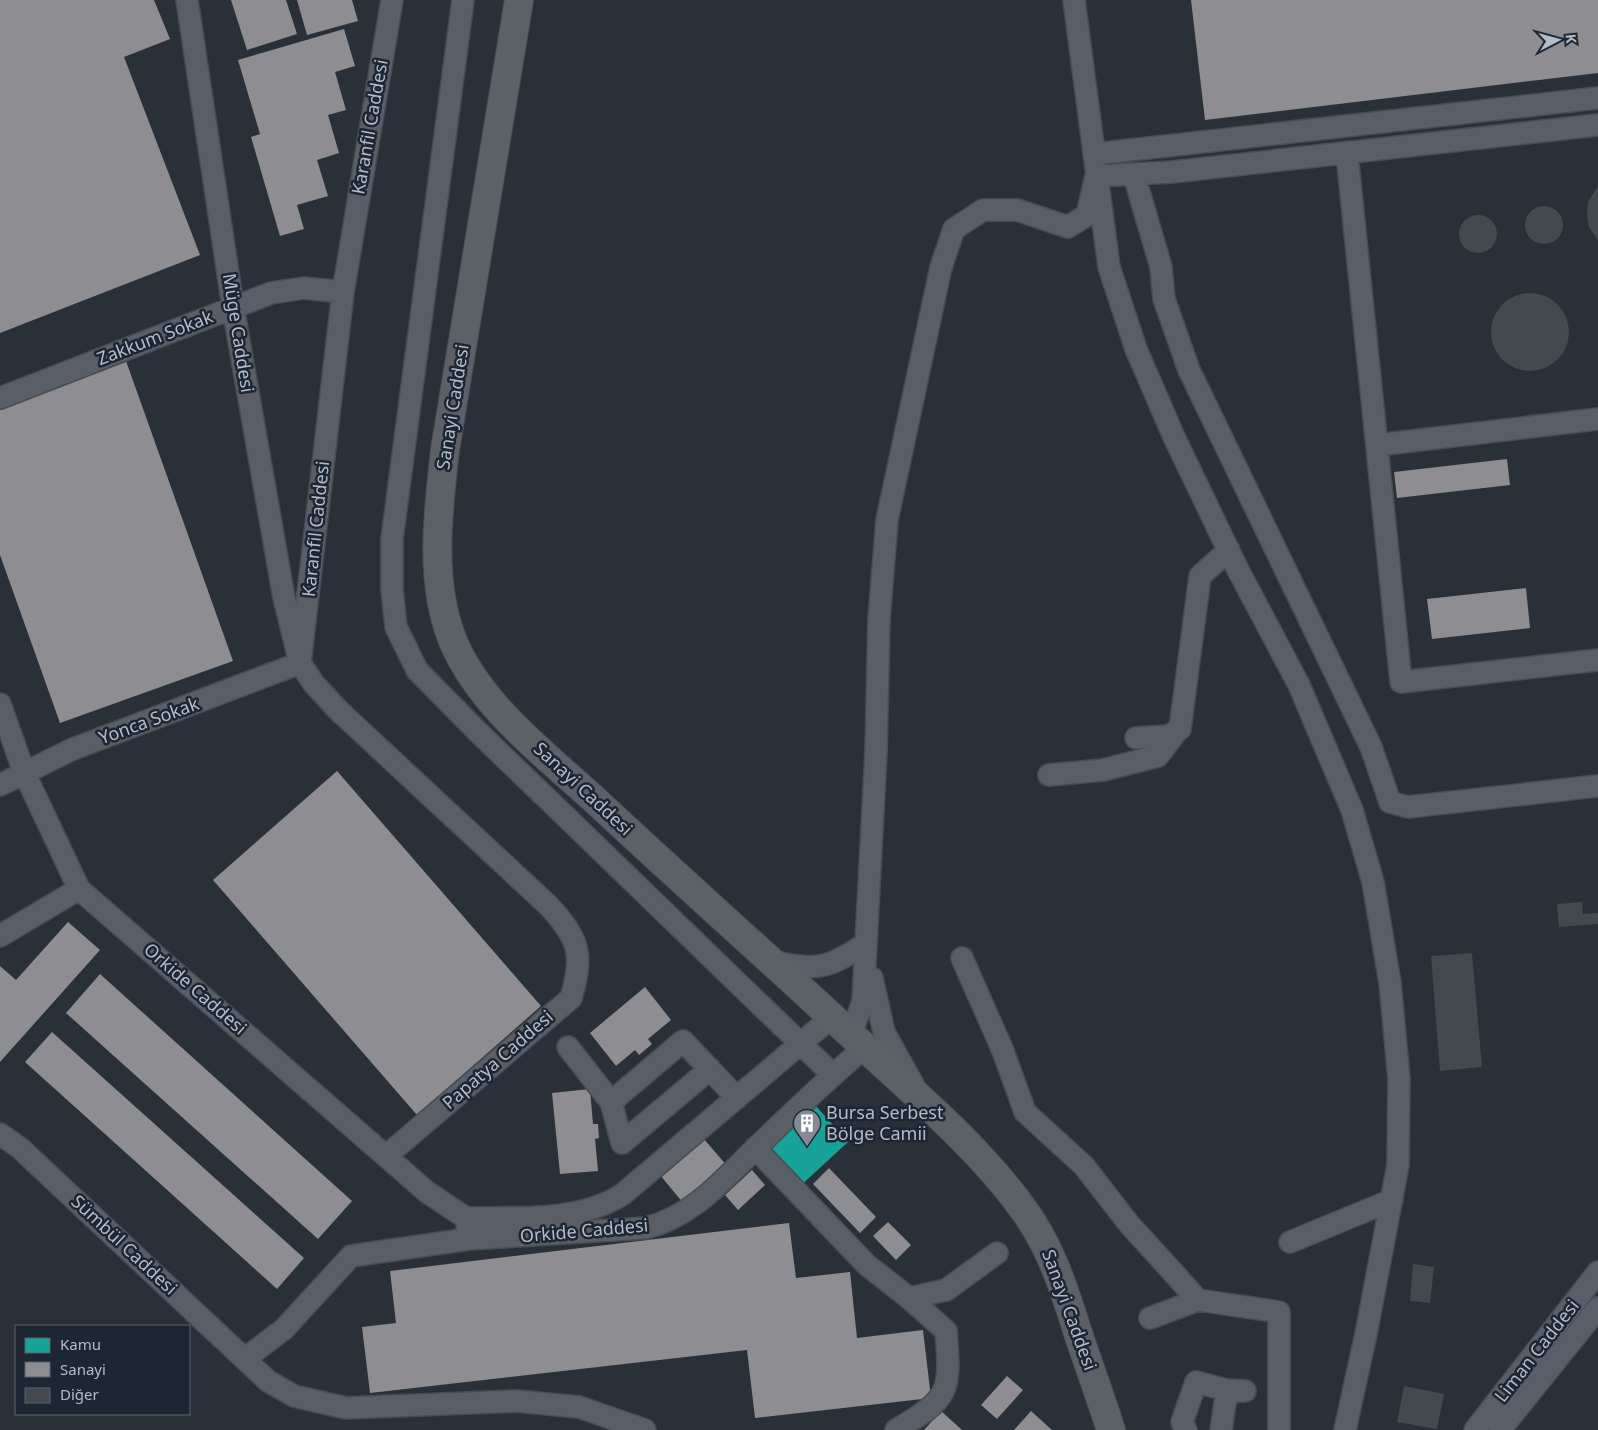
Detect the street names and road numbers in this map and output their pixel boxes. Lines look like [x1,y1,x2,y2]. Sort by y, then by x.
street label: Karanfil Caddesi [345,57,393,196]
street label: Müge Caddesi [218,272,260,394]
street label: Zakkum Sokak [93,304,216,370]
street label: Sanayi Caddesi [430,342,474,471]
street label: Karanfil Caddesi [296,460,334,598]
street label: Yonca Sokak [95,691,202,749]
street label: Sanayi Caddesi [529,736,638,840]
street label: Orkide Caddesi [139,937,252,1040]
street label: Papatya Caddesi [437,1004,558,1114]
street label: Sümbül Caddesi [67,1189,183,1300]
street label: Orkide Caddesi [519,1212,649,1248]
street label: Sanayi Caddesi [1037,1246,1103,1373]
street label: Liman Caddesi [1489,1294,1584,1407]

